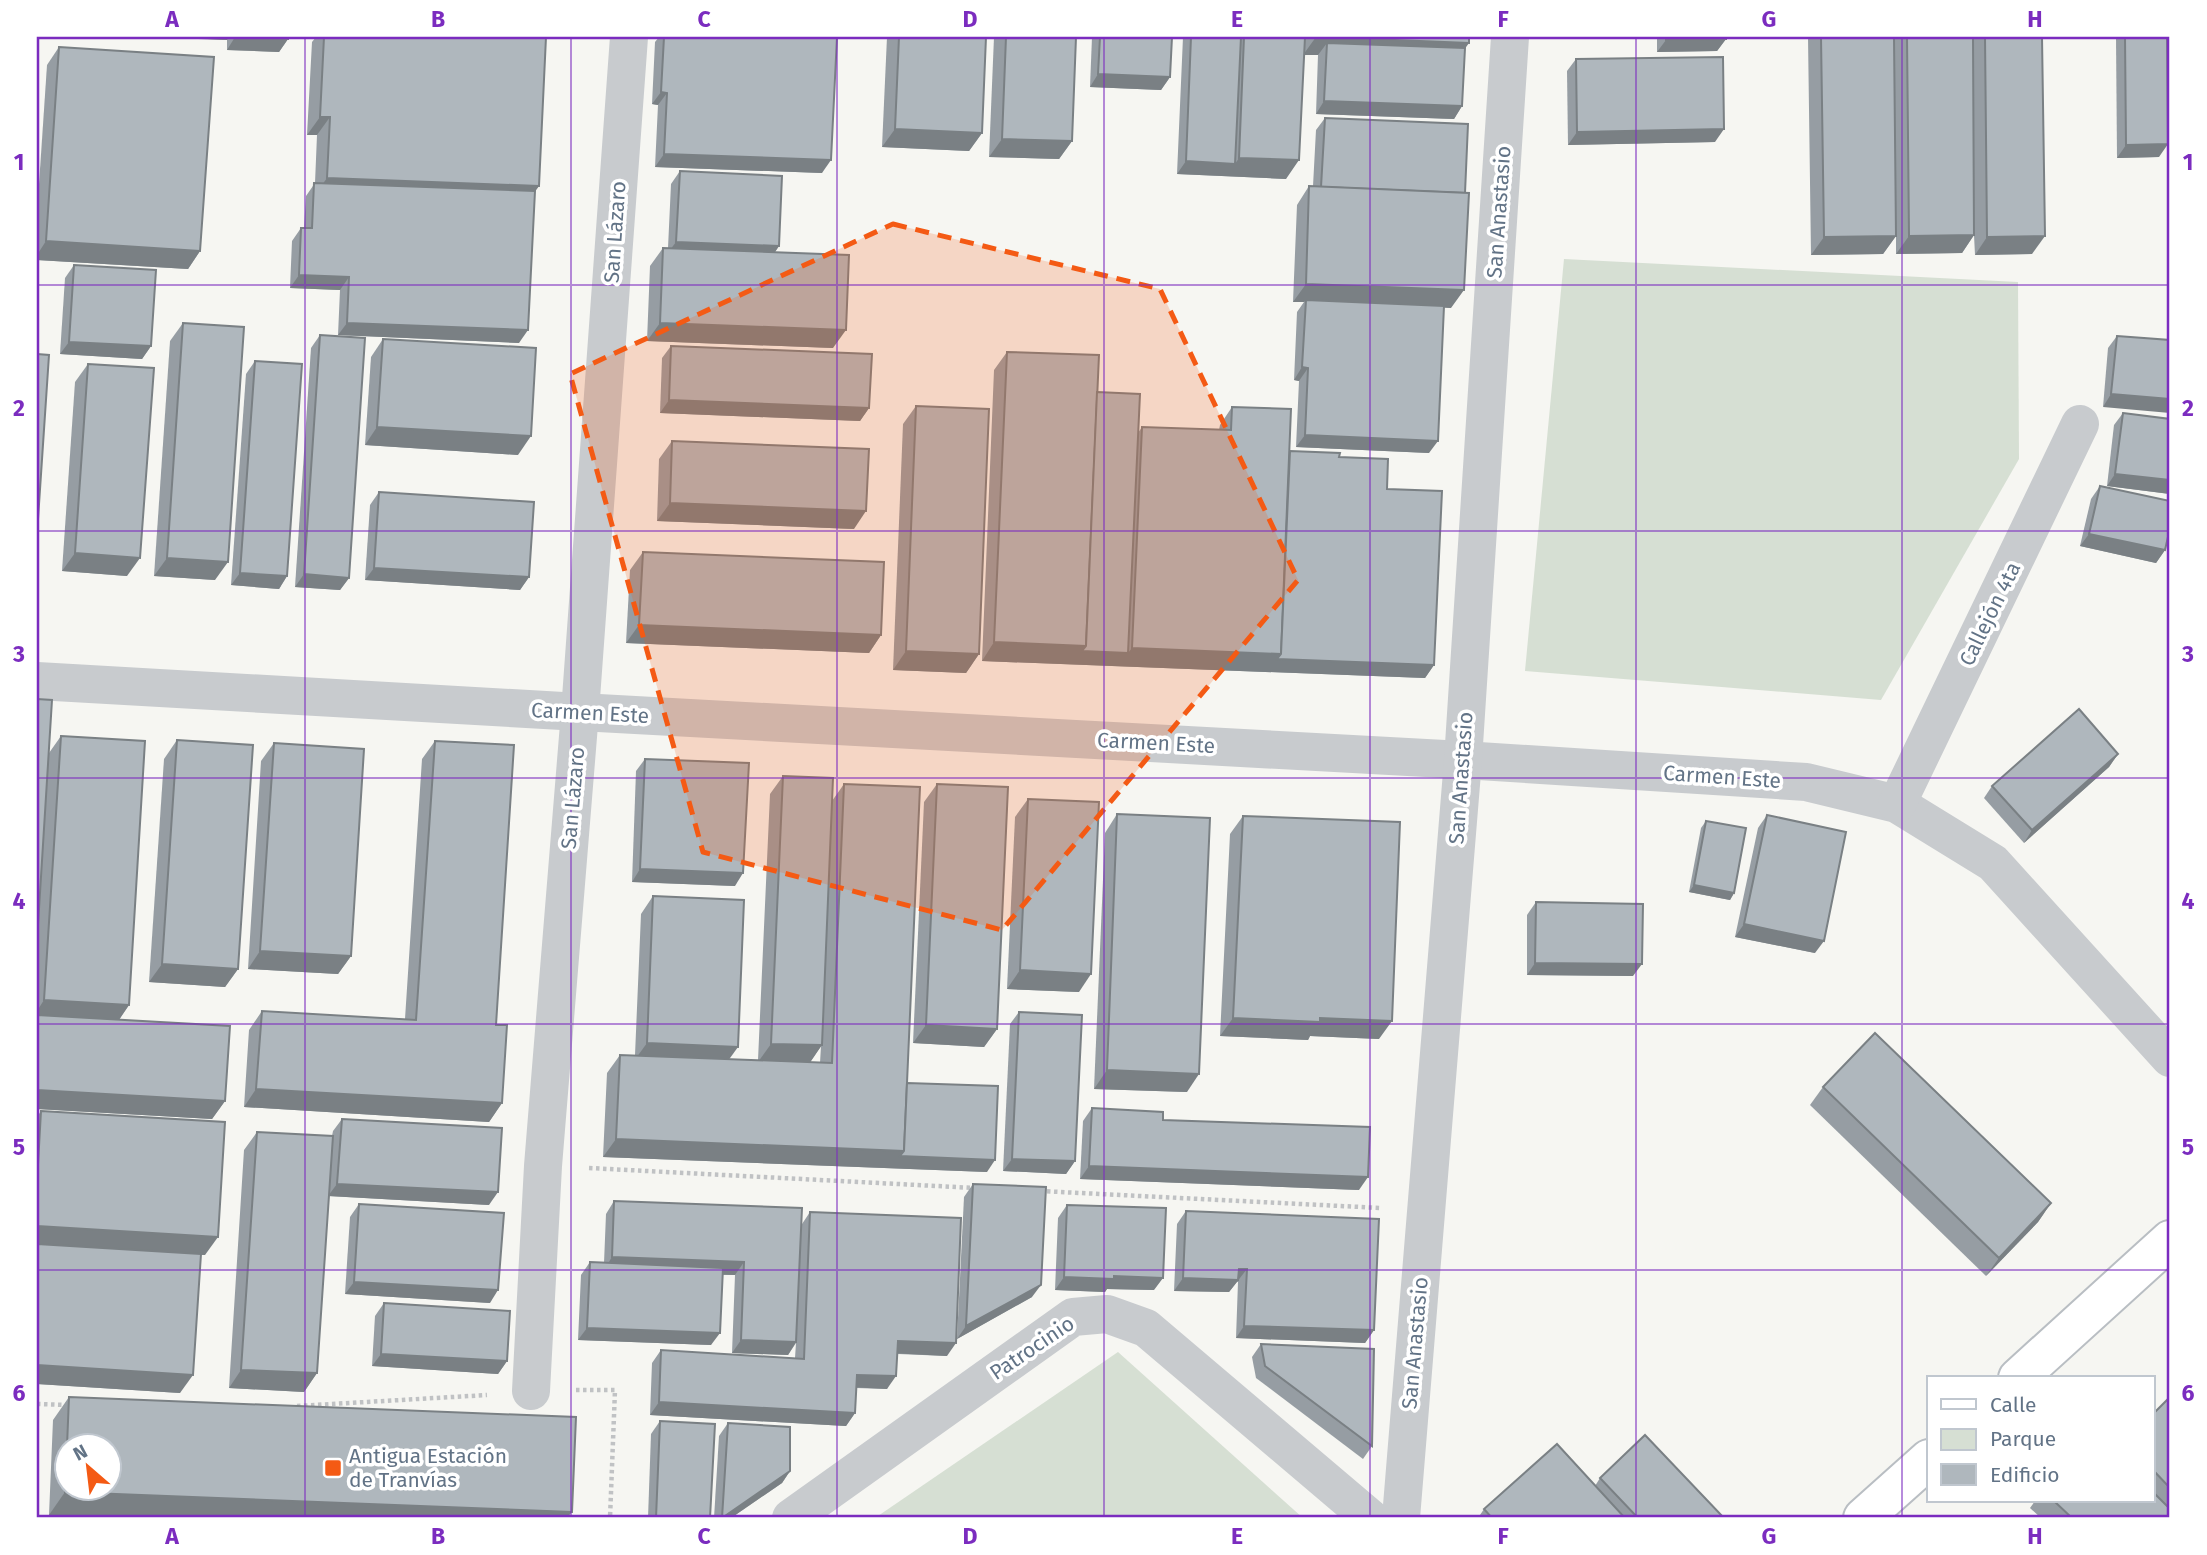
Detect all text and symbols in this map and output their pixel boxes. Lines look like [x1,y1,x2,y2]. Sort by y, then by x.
text: A [164,5,179,33]
text: B [431,5,445,33]
text: C [697,5,711,33]
text: D [963,5,978,33]
text: E [1231,5,1243,33]
text: F [1497,5,1509,33]
text: G [1762,5,1776,33]
text: H [2027,5,2043,33]
street label: San Anastasio [1481,145,1517,279]
text: 1 [14,148,24,176]
text: 1 [2183,148,2193,176]
street label: San Lázaro [598,180,632,284]
text: 2 [13,394,25,422]
text: 2 [2182,394,2194,422]
street label: Callejón 4ta [1954,558,2026,670]
text: 3 [12,640,25,668]
text: 3 [2181,640,2194,668]
street label: Carmen Este [530,697,650,729]
street label: San Anastasio [1443,711,1479,845]
street label: Carmen Este [1096,727,1216,759]
street label: San Lázaro [556,746,590,850]
street label: Carmen Este [1662,760,1782,794]
text: 4 [13,887,26,915]
text: 4 [2182,887,2195,915]
text: 5 [13,1133,25,1161]
text: 5 [2182,1133,2194,1161]
street label: San Anastasio [1396,1276,1434,1410]
street label: Patrocinio [985,1310,1079,1386]
legend [1927,1376,2154,1502]
text: 6 [13,1379,26,1407]
text: 6 [2182,1379,2195,1407]
text: Calle [1990,1392,2036,1418]
text: Parque [1990,1426,2056,1452]
north arrow [52,1432,122,1502]
text: N [69,1439,91,1466]
place label: Antigua Estación de Tranvías [349,1443,507,1493]
marker: Antigua Estación de Tranvías [323,1458,343,1478]
text: Edificio [1990,1462,2060,1488]
text: A [164,1522,179,1550]
text: B [431,1522,445,1550]
text: C [697,1522,711,1550]
text: D [963,1522,978,1550]
text: E [1231,1522,1243,1550]
text: F [1497,1522,1509,1550]
text: G [1762,1522,1776,1550]
text: H [2027,1522,2043,1550]

